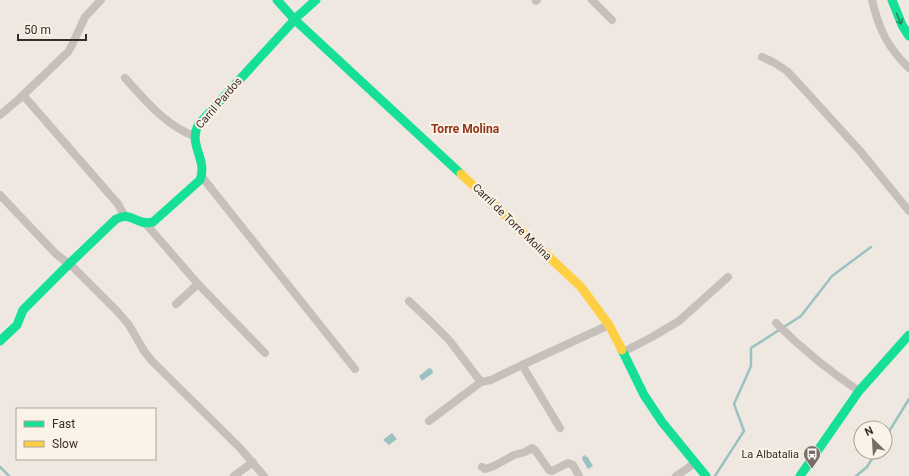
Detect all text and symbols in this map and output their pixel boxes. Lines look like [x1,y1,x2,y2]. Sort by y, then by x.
one-way arrow [896,12,903,24]
scale bar [18,16,86,42]
text: 50 m [24,23,51,37]
street label: Carril Pardos [193,75,245,131]
district label: Torre Molina [431,122,500,136]
street label: Carril de Torre Molina [470,181,554,263]
legend [16,408,156,460]
text: Fast [52,417,75,431]
north arrow [853,420,893,460]
text: N [863,424,875,439]
text: Slow [52,437,78,451]
bus stop icon: La Albatalia [802,444,822,469]
place label: La Albatalia [741,448,799,461]

